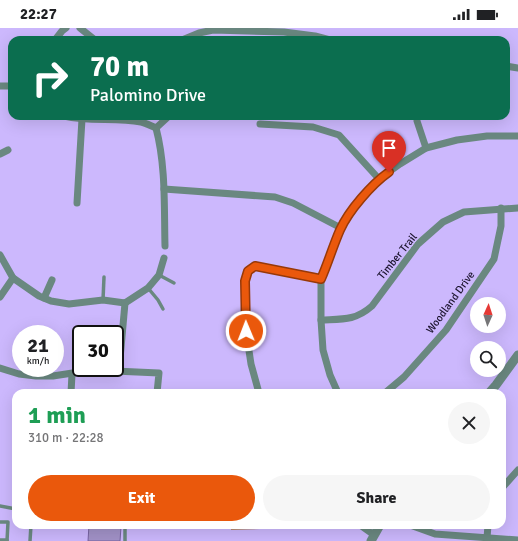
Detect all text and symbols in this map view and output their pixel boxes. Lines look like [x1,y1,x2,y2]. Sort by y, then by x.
text: 22:27 [20,5,57,23]
text: 70 m [90,50,149,84]
icon: right [24,52,76,104]
text: Palomino Drive [90,84,206,106]
pin [372,131,406,172]
icon: arrive [378,137,400,159]
street label: Timber Trail [375,231,420,282]
street label: Woodland Drive [423,269,477,336]
north arrow [470,297,506,333]
map controls [470,297,506,377]
position arrow [225,310,267,352]
speed limit sign: 30 [72,325,124,377]
text: 21 [27,333,49,358]
button: search [470,341,506,377]
text: km/h [27,355,49,367]
text: 1 min [28,400,86,430]
button: close [448,402,490,444]
text: 310 m · 22:28 [28,430,104,446]
button: Exit [28,475,255,521]
button: Share [263,475,490,521]

